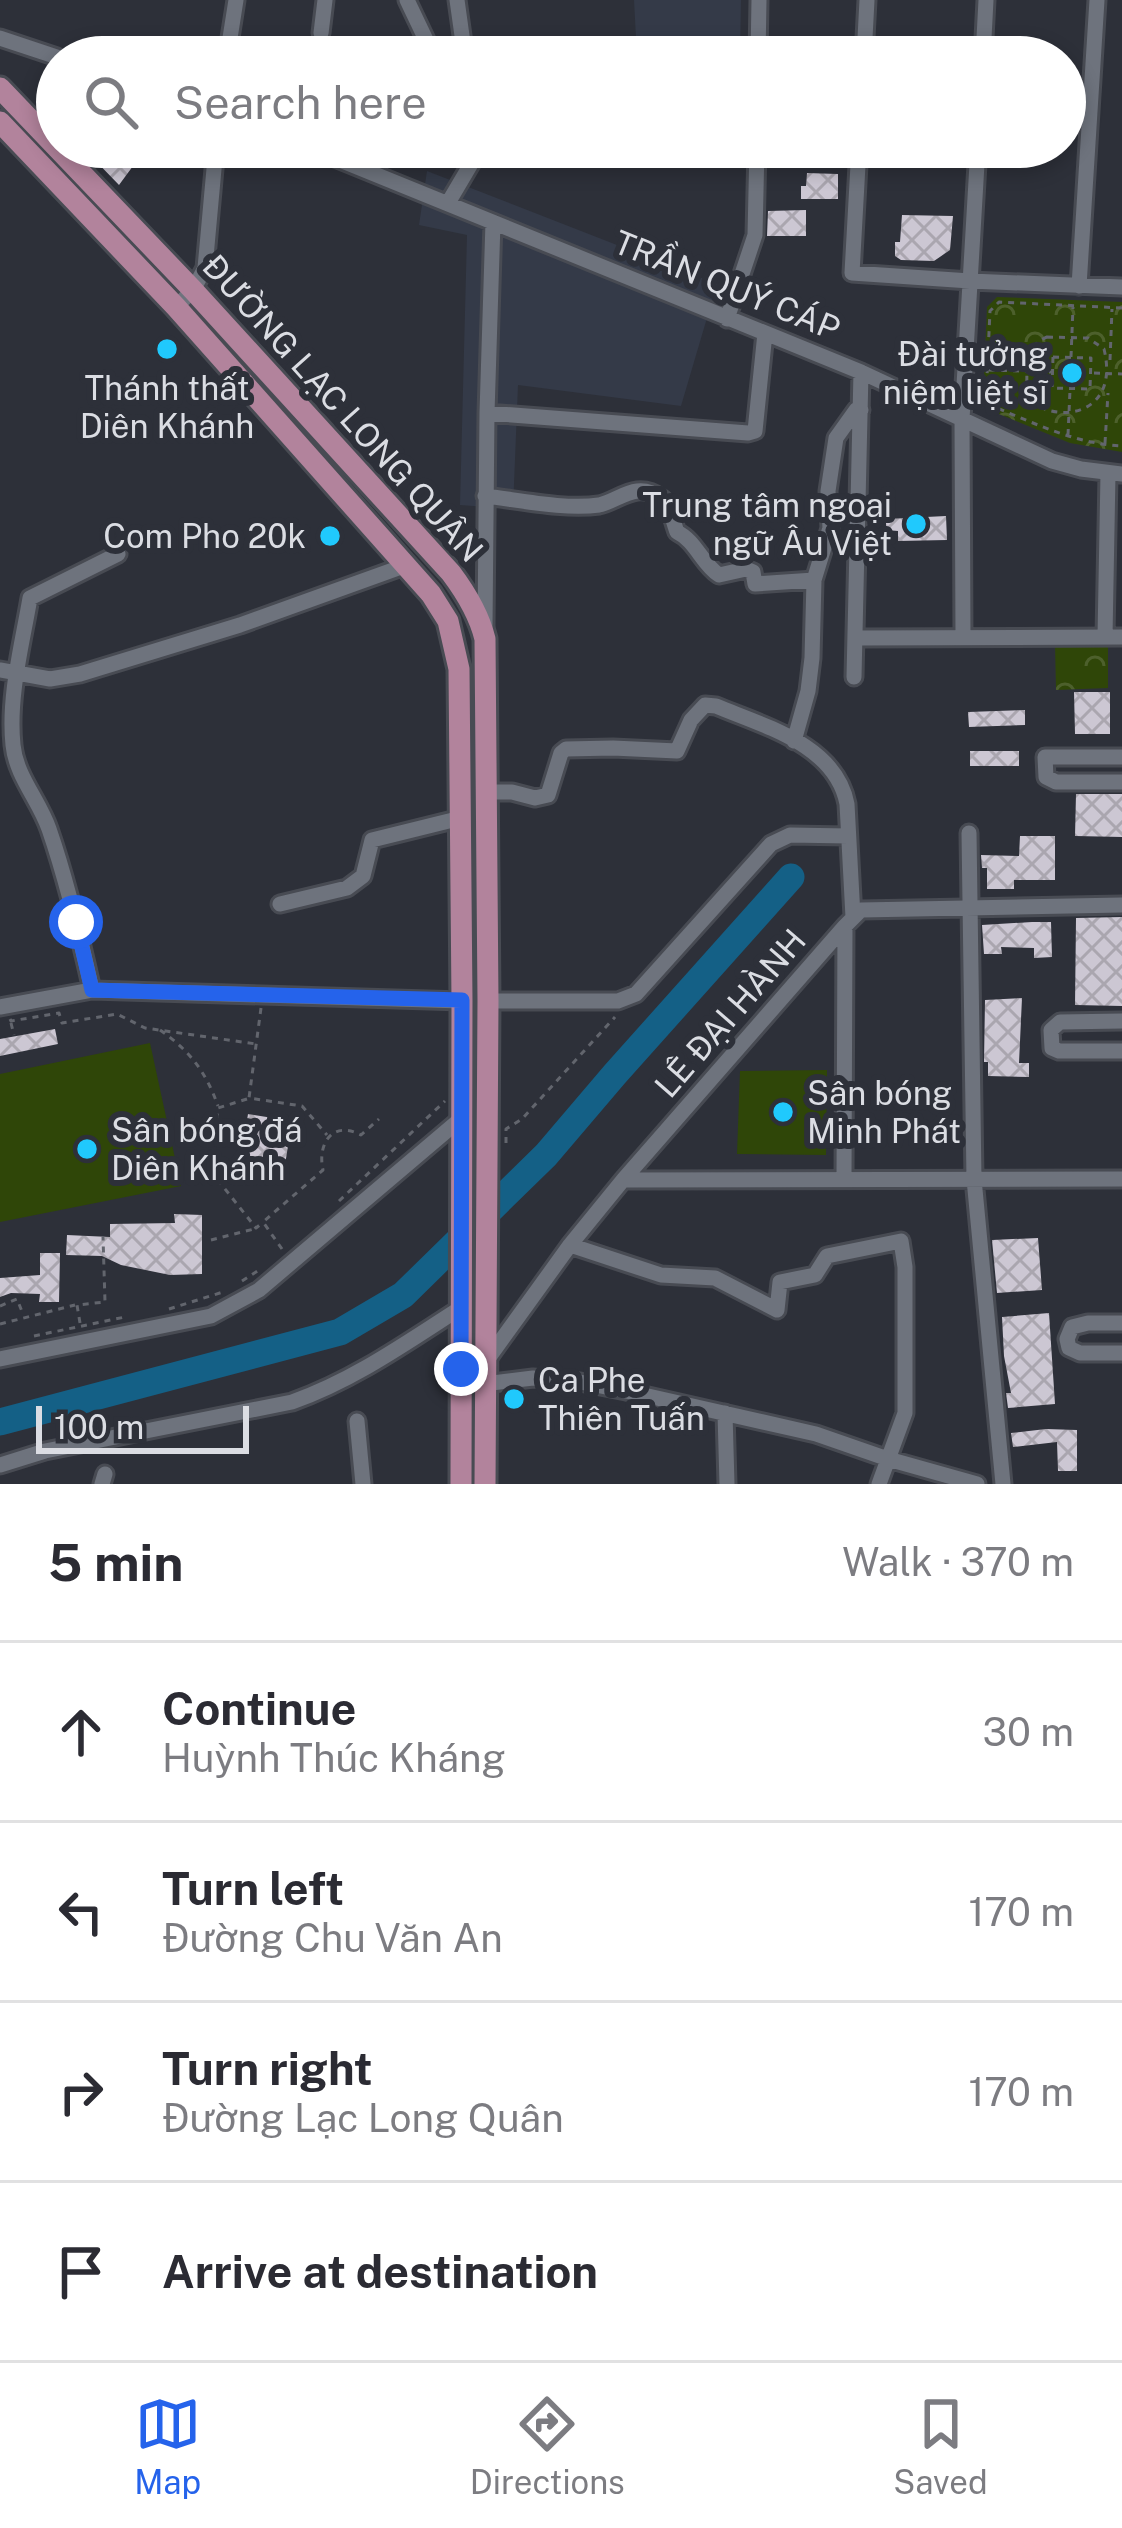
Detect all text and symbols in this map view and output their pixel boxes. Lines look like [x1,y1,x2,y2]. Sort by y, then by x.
search box [36,36,1086,168]
icon: search [78,69,144,135]
text: Search here [174,76,427,129]
street label: TRẦN QUÝ CÁP [609,219,847,348]
street label: ĐƯỜNG LẠC LONG QUÂN [195,246,492,569]
place label: Đài tưởng niệm liệt sĩ [883,335,1049,411]
marker: Thánh thất Diên Khánh [154,336,180,362]
marker: Đài tưởng niệm liệt sĩ [1059,360,1085,386]
place label: Thánh thất Diên Khánh [80,369,254,445]
place label: Trung tâm ngoại ngữ Âu Việt [642,486,892,562]
marker: Trung tâm ngoại ngữ Âu Việt [903,511,929,537]
place label: Com Pho 20k [103,517,306,555]
marker: Com Pho 20k [317,523,343,549]
route start [49,895,103,949]
street label: LÊ ĐẠI HÀNH [646,921,813,1105]
place label: Sân bóng Minh Phát [807,1074,961,1150]
marker: Sân bóng Minh Phát [770,1099,796,1125]
place label: Sân bóng đá Diên Khánh [111,1111,302,1187]
marker: Sân bóng đá Diên Khánh [74,1136,100,1162]
route end [434,1342,488,1396]
place label: Ca Phe Thiên Tuấn [538,1361,705,1437]
marker: Ca Phe Thiên Tuấn [501,1386,527,1412]
scale bar [36,1400,249,1453]
text: 100 m [54,1408,144,1446]
text: 5 min [48,1533,184,1592]
text: Walk · 370 m [842,1539,1074,1585]
text: Continue [162,1682,356,1735]
icon: ahead [48,1699,114,1765]
text: 30 m [983,1709,1074,1755]
text: Huỳnh Thúc Kháng [162,1735,506,1781]
text: Turn left [162,1862,344,1915]
icon: left [48,1879,114,1945]
text: 170 m [968,1889,1074,1935]
text: Đường Chu Văn An [162,1915,503,1961]
text: Turn right [162,2042,373,2095]
icon: right [48,2059,114,2125]
text: 170 m [968,2069,1074,2115]
text: Đường Lạc Long Quân [162,2095,564,2141]
icon: arrive [48,2239,114,2305]
text: Arrive at destination [162,2245,598,2298]
tab: Map [134,2391,201,2501]
tab: Directions [470,2391,625,2501]
tab: Saved [893,2391,988,2501]

